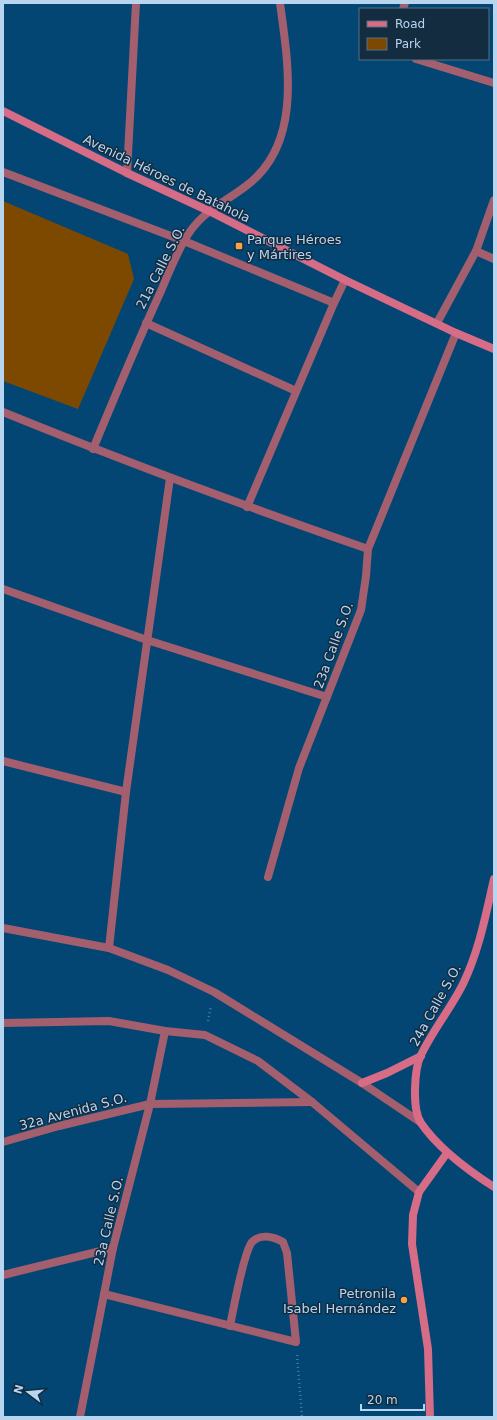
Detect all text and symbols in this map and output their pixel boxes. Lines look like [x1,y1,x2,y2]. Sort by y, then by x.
legend [359,8,489,60]
text: Road [395,17,425,31]
text: Park [395,37,421,51]
street label: Avenida Héroes de Batahola [81,131,253,225]
street label: 21a Calle S.O. [133,223,188,311]
place label: Parque Héroes y Mártires [247,232,342,262]
marker: Parque Héroes y Mártires [234,241,244,251]
street label: 23a Calle S.O. [311,600,356,691]
street label: 24a Calle S.O. [407,962,464,1049]
street label: 32a Avenida S.O. [18,1090,129,1133]
street label: 23a Calle S.O. [91,1175,126,1267]
place label: Petronila Isabel Hernández [283,1286,396,1316]
marker: Petronila Isabel Hernández [399,1295,409,1305]
north arrow [8,1372,48,1412]
text: N [11,1383,26,1396]
scale bar [361,1386,424,1412]
text: 20 m [367,1393,398,1407]

